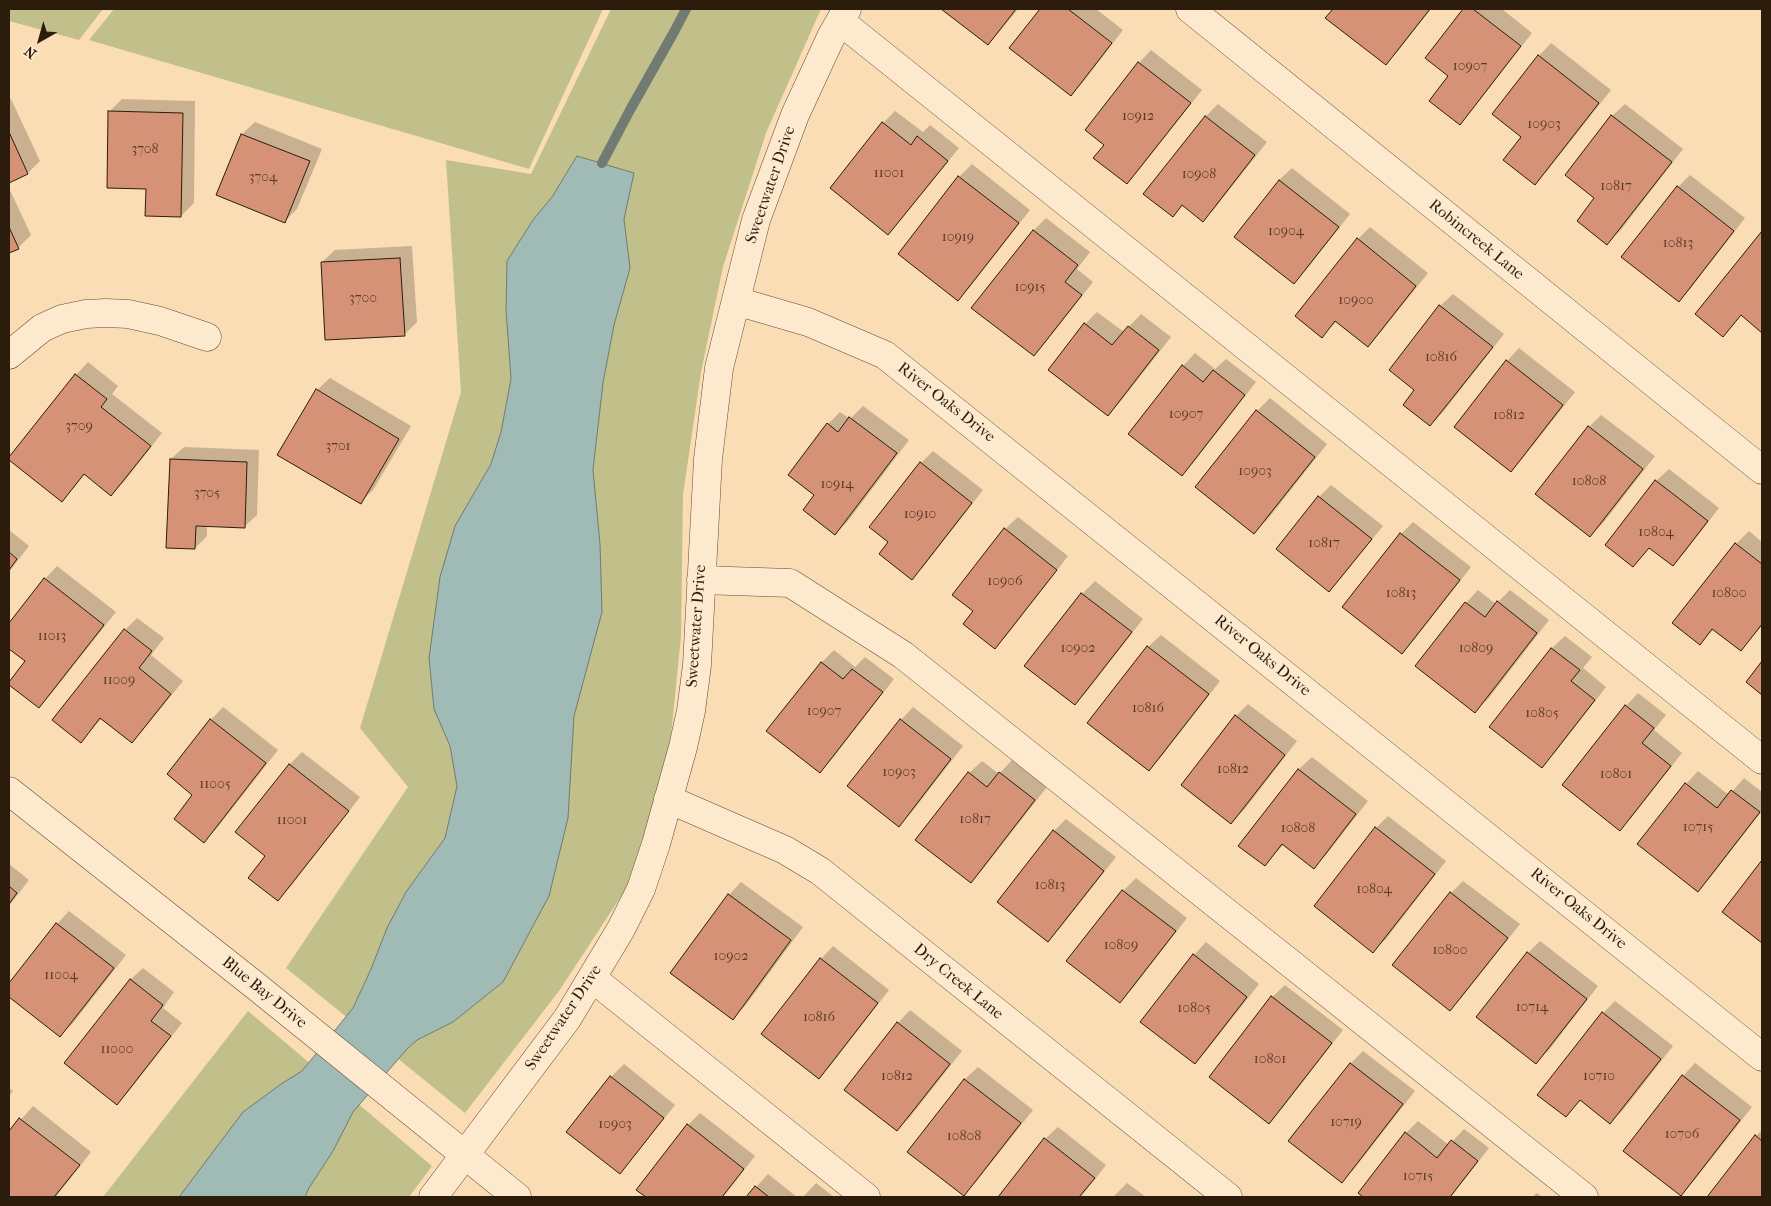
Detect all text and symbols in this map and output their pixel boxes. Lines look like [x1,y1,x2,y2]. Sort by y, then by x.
north arrow [15,15,65,65]
text: N [21,42,40,62]
house number: 10907 [1453,59,1487,75]
house number: 10912 [1122,109,1154,125]
house number: 10903 [1527,117,1561,133]
street label: Sweetwater Drive [742,124,800,246]
house number: 3708 [131,142,159,158]
house number: 11001 [874,166,904,182]
house number: 10908 [1182,167,1216,183]
house number: 3704 [249,170,277,186]
house number: 10817 [1600,179,1632,195]
street label: Robincreek Lane [1424,196,1528,284]
house number: 10904 [1268,224,1304,240]
house number: 10919 [942,230,974,246]
house number: 10813 [1663,236,1693,252]
house number: 10915 [1015,280,1045,296]
house number: 3700 [349,291,377,307]
house number: 10900 [1338,293,1374,309]
house number: 10816 [1425,350,1457,366]
street label: River Oaks Drive [893,359,999,447]
house number: 10907 [1169,407,1203,423]
house number: 10812 [1493,408,1525,424]
house number: 3709 [65,419,93,435]
house number: 3701 [325,439,351,455]
house number: 10903 [1238,464,1272,480]
house number: 10808 [1572,474,1606,490]
house number: 10914 [820,477,854,493]
house number: 3705 [194,486,220,502]
house number: 10910 [904,507,936,523]
house number: 10804 [1638,525,1674,541]
house number: 10817 [1308,536,1340,552]
street label: Sweetwater Drive [683,564,711,688]
house number: 10906 [987,574,1023,590]
house number: 10813 [1386,586,1416,602]
house number: 10800 [1711,586,1747,602]
street label: River Oaks Drive [1210,611,1314,701]
house number: 11013 [38,629,66,645]
house number: 10902 [1061,641,1095,657]
house number: 10809 [1459,641,1493,657]
house number: 11009 [103,673,135,689]
house number: 10816 [1132,701,1164,717]
house number: 10907 [807,704,841,720]
house number: 10805 [1525,706,1559,722]
house number: 10812 [1217,762,1249,778]
house number: 10903 [882,765,916,781]
house number: 10801 [1600,767,1632,783]
house number: 11005 [199,777,231,793]
house number: 10817 [959,812,991,828]
house number: 11001 [277,813,307,829]
house number: 10715 [1683,820,1713,836]
house number: 10808 [1281,821,1315,837]
street label: River Oaks Drive [1526,864,1630,954]
house number: 10813 [1035,878,1065,894]
house number: 10804 [1356,882,1392,898]
house number: 10809 [1104,938,1138,954]
street label: Dry Creek Lane [909,940,1007,1024]
house number: 10800 [1432,943,1468,959]
house number: 10902 [714,949,748,965]
street label: Blue Bay Drive [218,953,310,1033]
street label: Sweetwater Drive [522,962,606,1074]
house number: 11004 [44,968,78,984]
house number: 10714 [1516,1000,1548,1016]
house number: 10805 [1177,1001,1211,1017]
house number: 10816 [803,1010,835,1026]
house number: 11000 [100,1042,134,1058]
house number: 10801 [1254,1052,1286,1068]
house number: 10812 [881,1069,913,1085]
house number: 10710 [1583,1069,1615,1085]
house number: 10719 [1330,1115,1362,1131]
house number: 10903 [598,1117,632,1133]
house number: 10706 [1665,1127,1699,1143]
house number: 10808 [947,1129,981,1145]
house number: 10715 [1403,1169,1433,1185]

